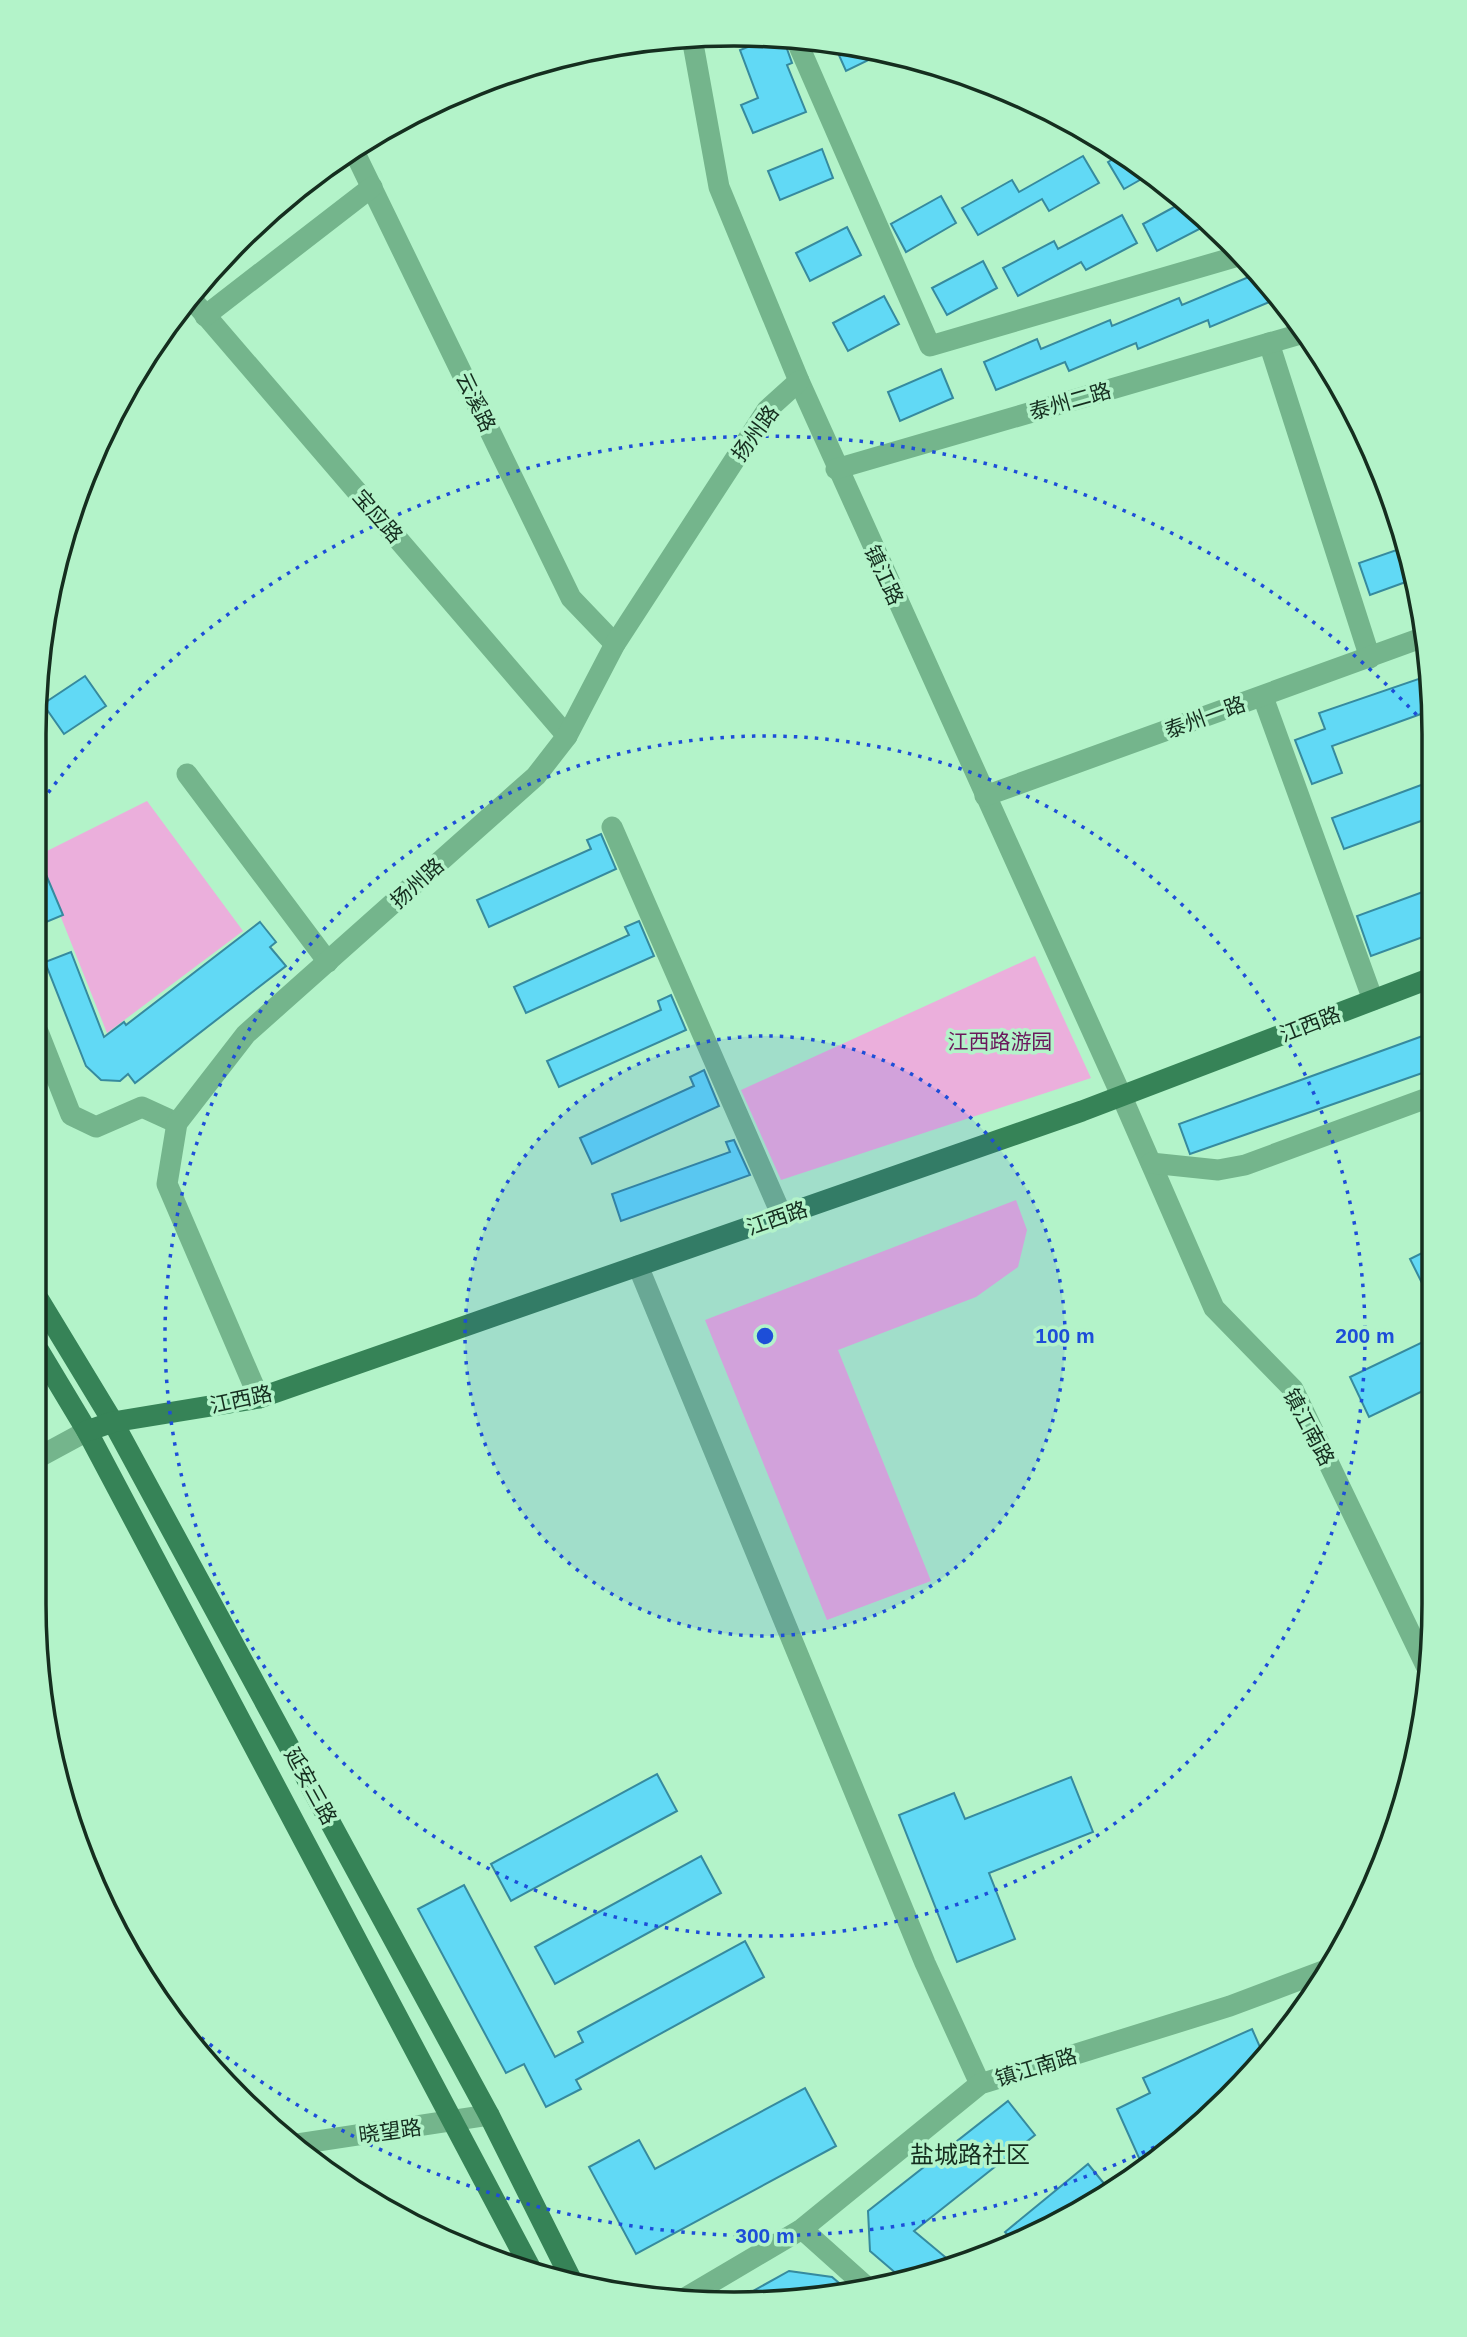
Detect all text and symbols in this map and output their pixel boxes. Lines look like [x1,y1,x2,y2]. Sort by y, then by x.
street label: 云溪路 [452,369,500,435]
street label: 泰州二路 [1026,378,1114,424]
street label: 扬州路 [727,401,783,465]
street label: 宝应路 [349,485,407,547]
street label: 镇江路 [860,542,908,608]
street label: 泰州一路 [1162,692,1248,742]
street label: 扬州路 [386,853,448,913]
street label: 江西路 [1276,1002,1344,1046]
park label: 江西路游园 [948,1030,1053,1053]
street label: 江西路 [743,1197,811,1239]
centre of rings [753,1324,777,1348]
text: 100 m [1035,1324,1095,1347]
text: 200 m [1335,1324,1395,1347]
street label: 江西路 [208,1381,274,1417]
street label: 镇江南路 [1279,1385,1339,1469]
street label: 延安三路 [281,1744,341,1828]
street label: 镇江南路 [992,2044,1080,2090]
street label: 晓望路 [357,2115,423,2147]
district label: 盐城路社区 [910,2141,1030,2168]
text: 300 m [735,2224,795,2247]

